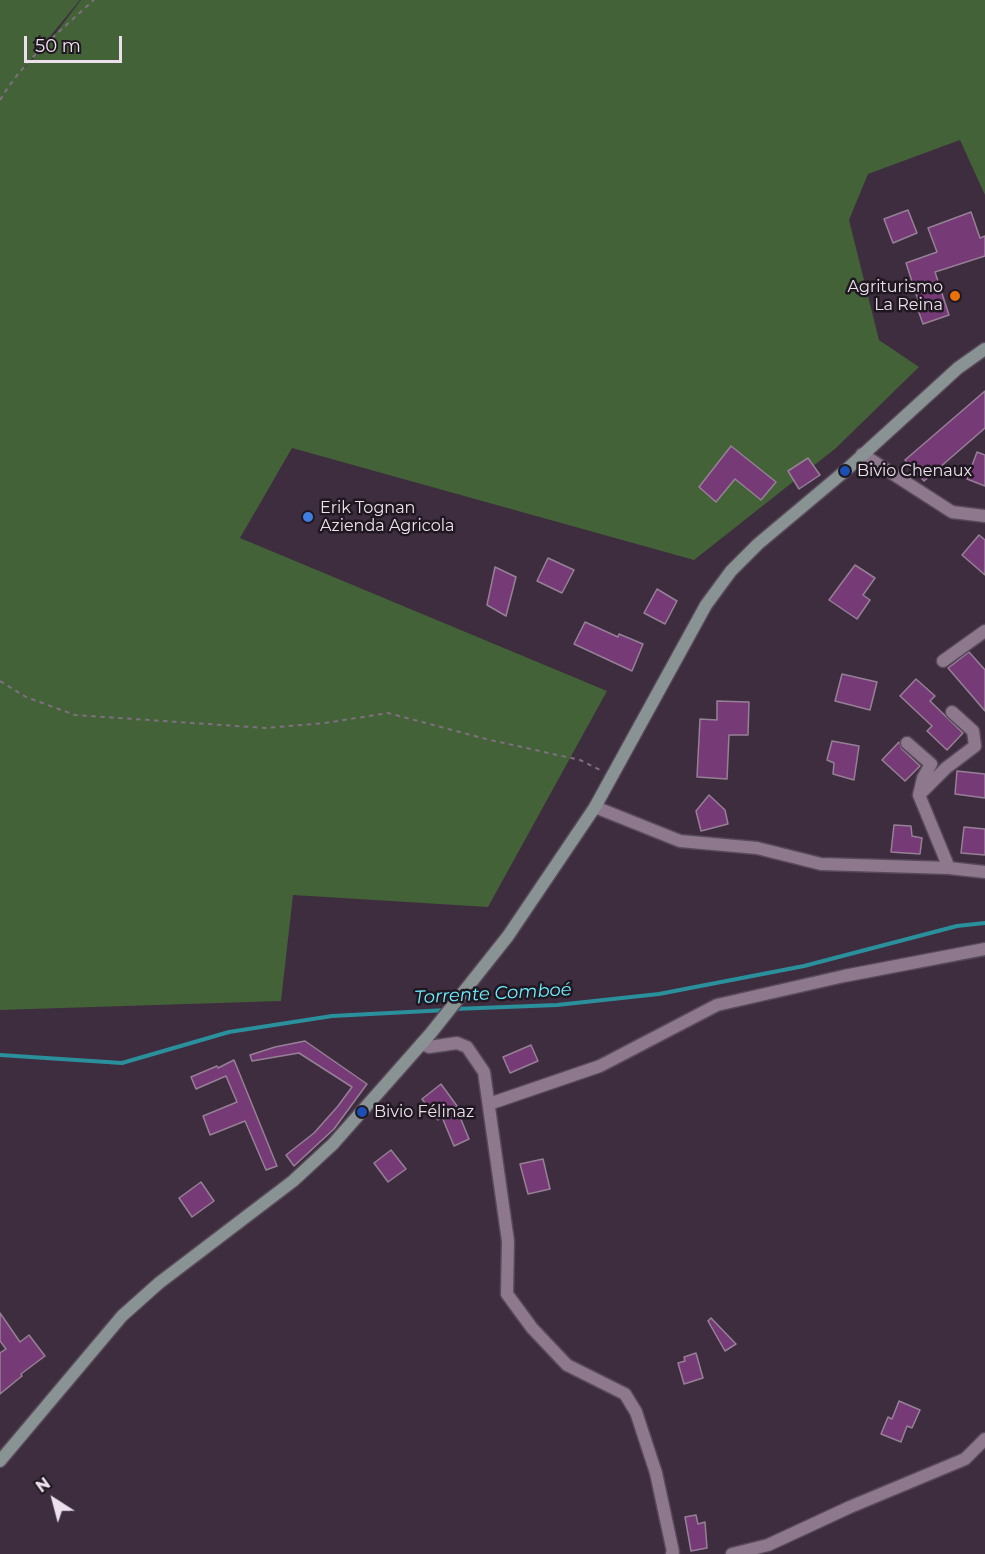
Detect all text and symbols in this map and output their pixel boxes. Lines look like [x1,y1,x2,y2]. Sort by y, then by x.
scale bar [27,24,124,62]
text: 50 m [35,35,81,57]
place label: Agriturismo La Reina [848,277,943,315]
marker: Agriturismo La Reina [948,289,962,303]
place label: Bivio Chenaux [857,461,972,481]
marker: Bivio Chenaux [838,464,852,478]
place label: Erik Tognan Azienda Agricola [320,498,455,536]
marker: Erik Tognan Azienda Agricola [301,510,315,524]
water label: Torrente Comboé [414,979,572,1009]
place label: Bivio Félinaz [374,1102,474,1122]
marker: Bivio Félinaz [355,1105,369,1119]
north arrow [24,1470,84,1530]
text: N [32,1474,54,1497]

